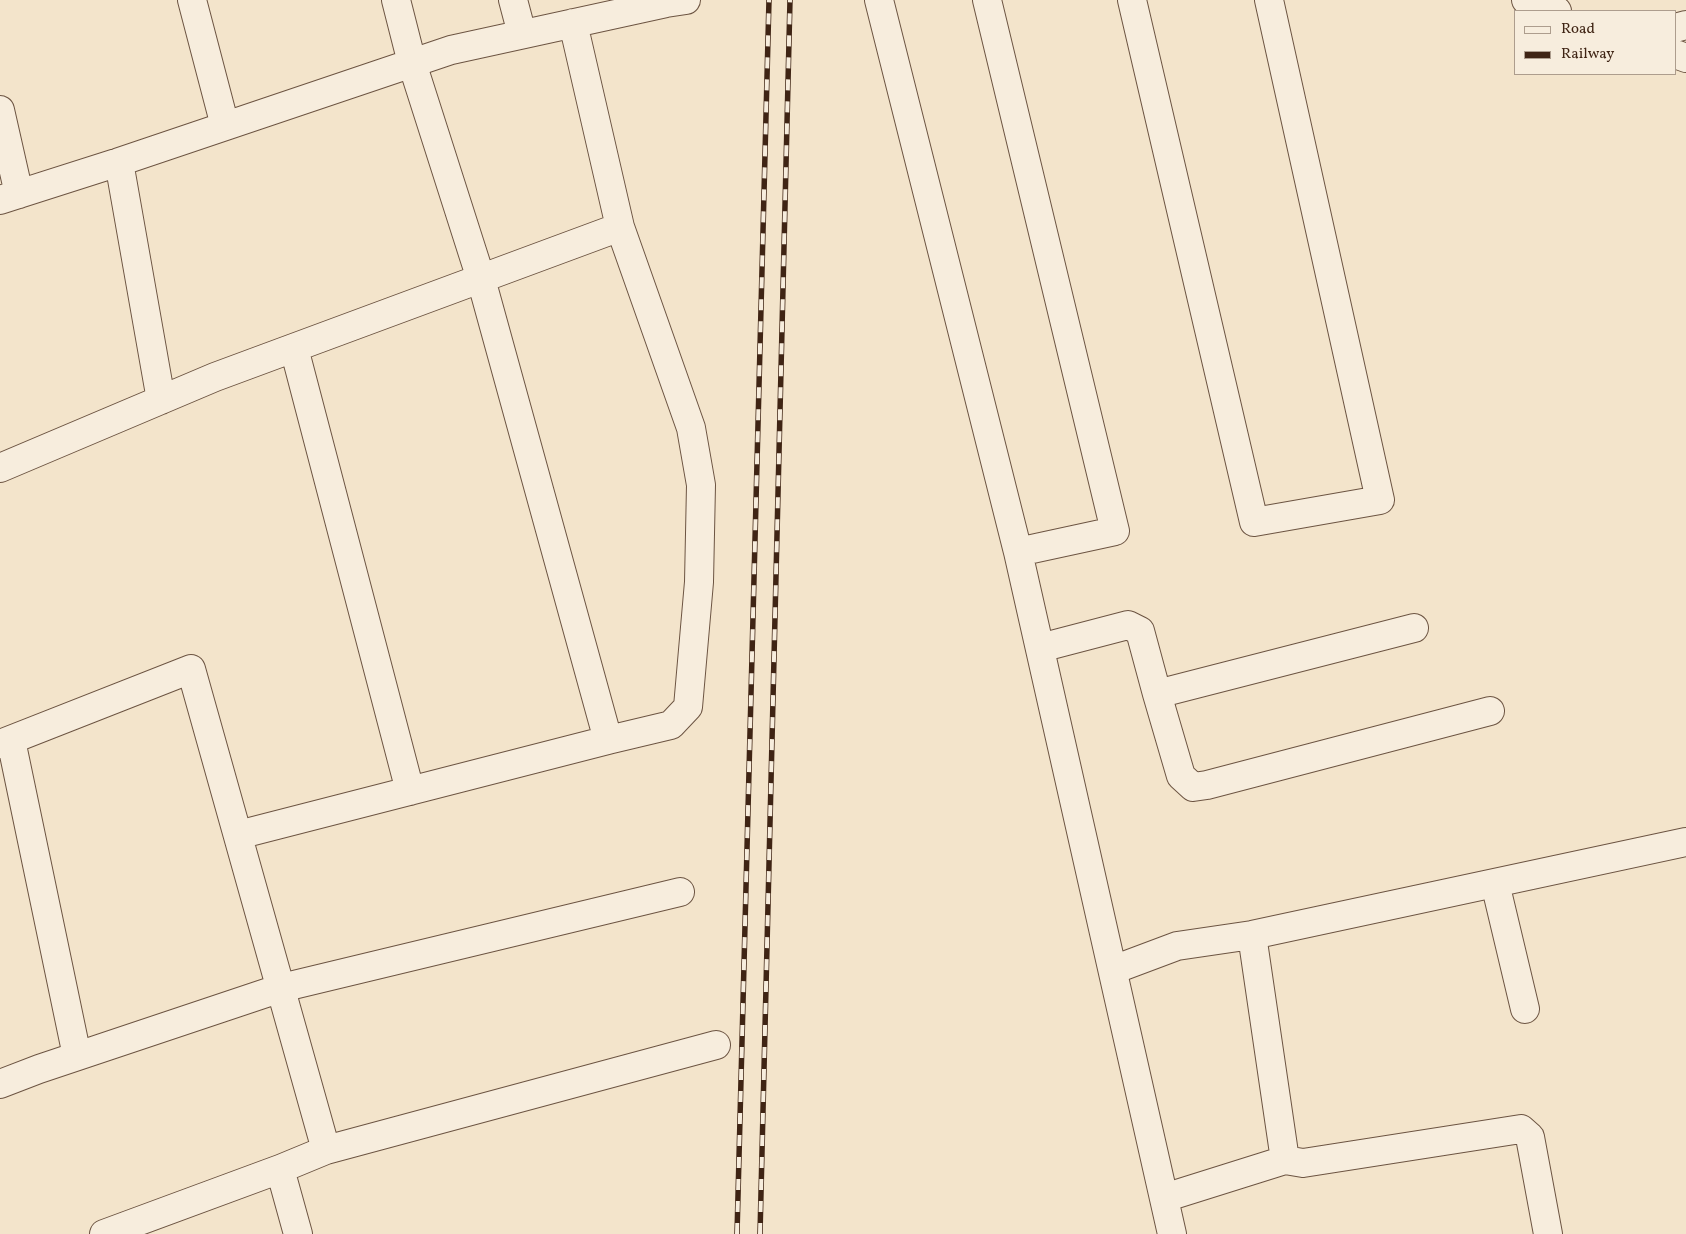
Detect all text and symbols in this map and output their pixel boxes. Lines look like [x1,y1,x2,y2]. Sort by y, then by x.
legend [1514,10,1676,75]
text: Road [1561,19,1595,40]
text: Railway [1561,44,1614,65]

